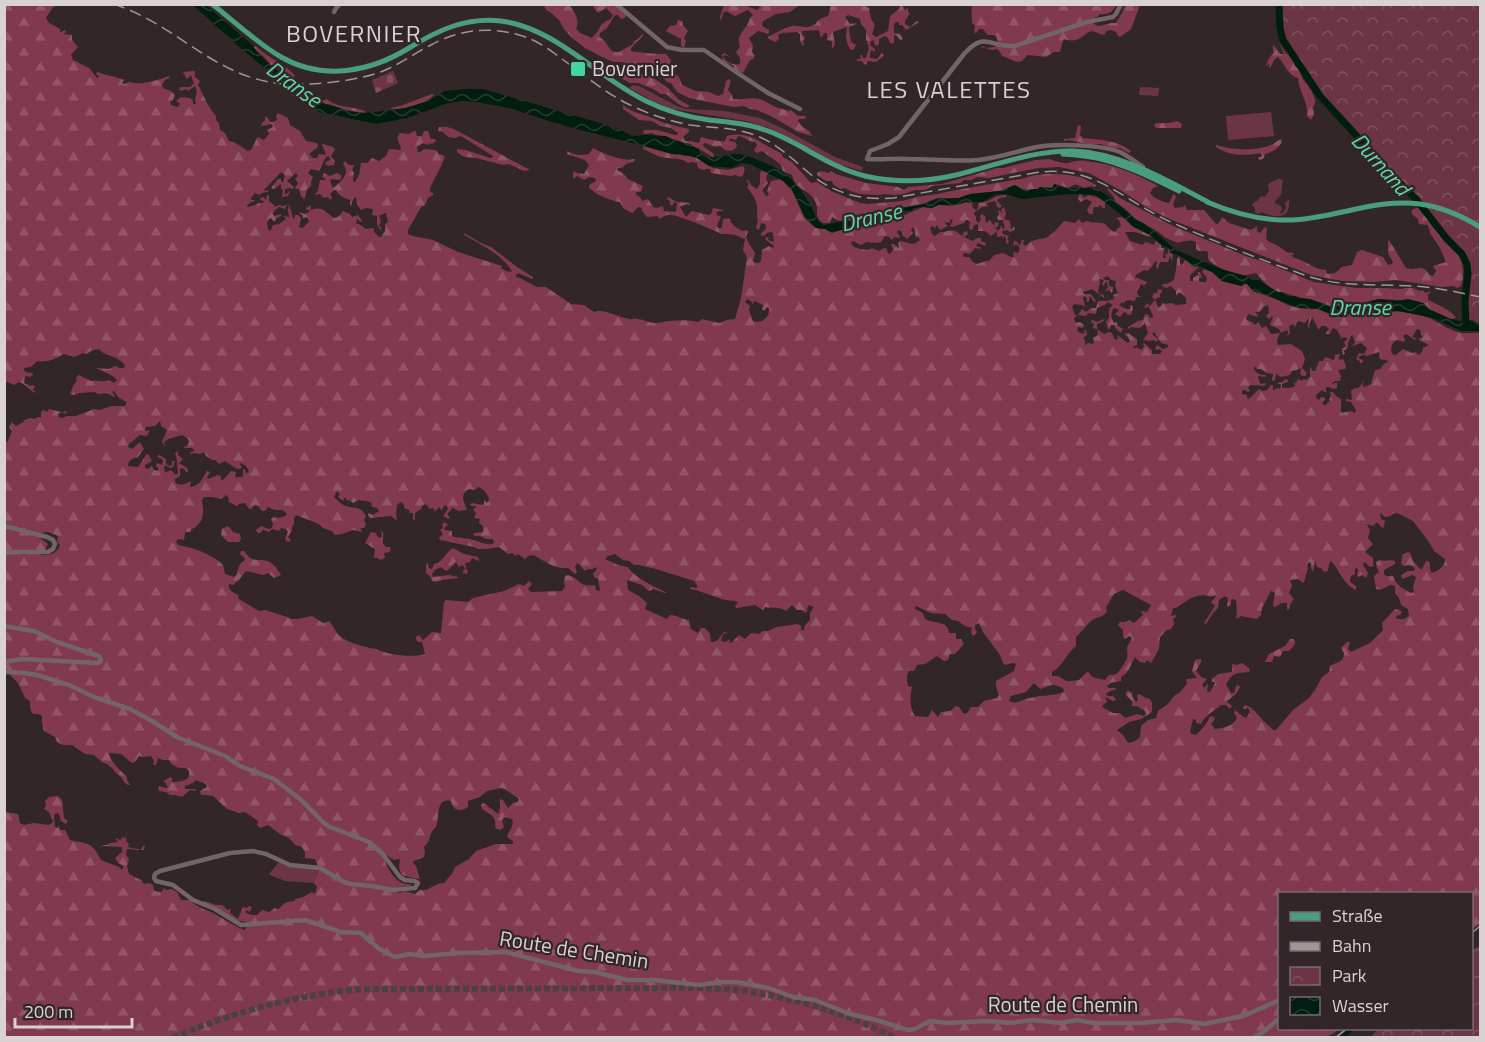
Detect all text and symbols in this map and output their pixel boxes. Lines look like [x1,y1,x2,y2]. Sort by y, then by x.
district label: BOVERNIER [286,15,422,51]
water label: Dranse [259,52,330,117]
place label: Bovernier [592,52,677,84]
marker: Bovernier [569,60,587,78]
district label: LES VALETTES [867,71,1031,107]
water label: Durnand [1343,125,1421,206]
water label: Dranse [837,193,907,240]
water label: Dranse [1329,290,1393,324]
legend [1278,892,1473,1030]
text: Straße [1332,902,1383,929]
street label: Route de Chemin [497,921,651,977]
text: Bahn [1332,932,1371,959]
text: Park [1332,962,1367,989]
street label: Route de Chemin [988,988,1138,1020]
scale bar [15,991,132,1029]
text: Wasser [1332,992,1389,1019]
text: 200 m [24,998,73,1025]

